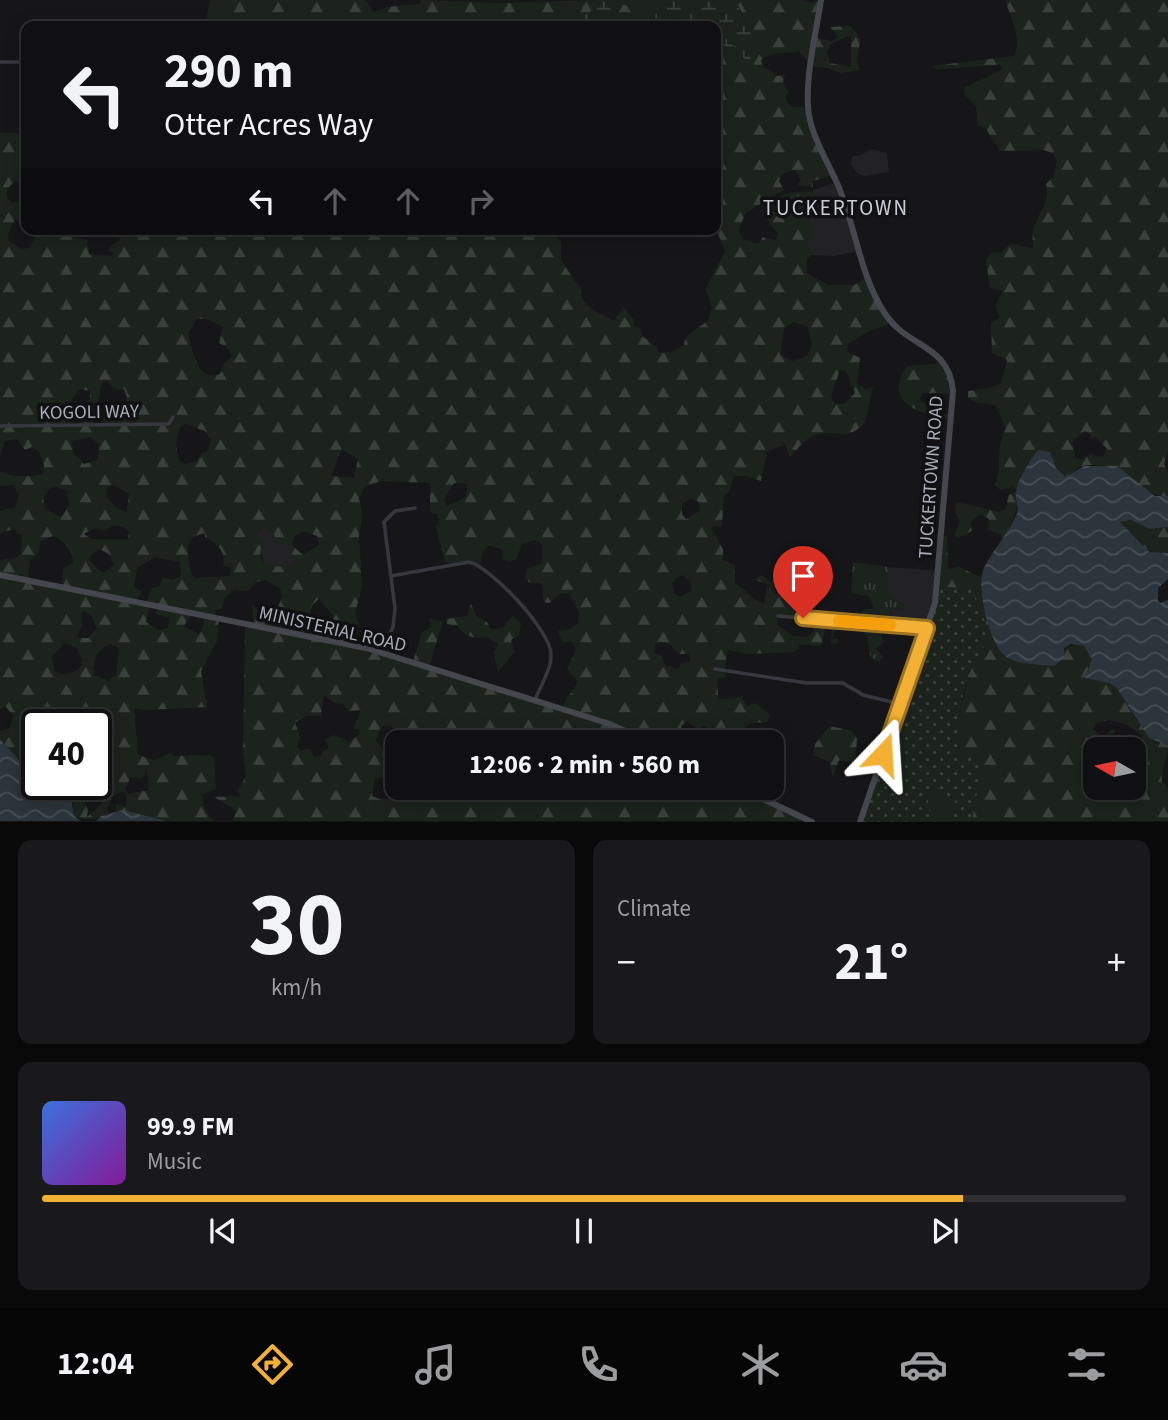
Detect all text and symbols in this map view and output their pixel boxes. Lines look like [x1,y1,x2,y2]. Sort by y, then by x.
text: 290 m [164,37,293,107]
icon: left [49,49,140,140]
text: Otter Acres Way [164,102,373,148]
icon: left [243,182,281,220]
icon: ahead [316,182,354,220]
icon: ahead [389,182,427,220]
icon: right [462,182,500,220]
district label: TUCKERTOWN [763,193,909,223]
street label: TUCKERTOWN ROAD [912,395,951,560]
street label: KOGOLI WAY [39,398,140,427]
pin [773,546,833,618]
icon: arrive [784,557,822,595]
street label: MINISTERIAL ROAD [256,599,409,660]
speed limit sign: 40 [21,709,112,800]
position arrow [846,717,920,791]
north arrow [1083,737,1146,800]
map controls [1083,737,1146,800]
text: 12:06 · 2 min · 560 m [469,746,700,783]
text: 30 [248,861,345,990]
text: Climate [617,892,691,925]
text: 21° [835,926,908,1000]
text: − [617,936,636,990]
text: + [1107,936,1126,990]
text: km/h [271,971,322,1004]
text: 99.9 FM [147,1108,235,1145]
text: Music [147,1145,202,1178]
icon: previous [204,1212,242,1250]
icon: pause [565,1212,603,1250]
icon: next [926,1212,964,1250]
icon: directions [248,1340,297,1389]
icon: music [411,1340,460,1389]
icon: phone [574,1340,623,1389]
icon: climate [736,1340,785,1389]
icon: car [899,1340,948,1389]
icon: filters [1062,1340,1111,1389]
text: 12:04 [57,1341,134,1387]

